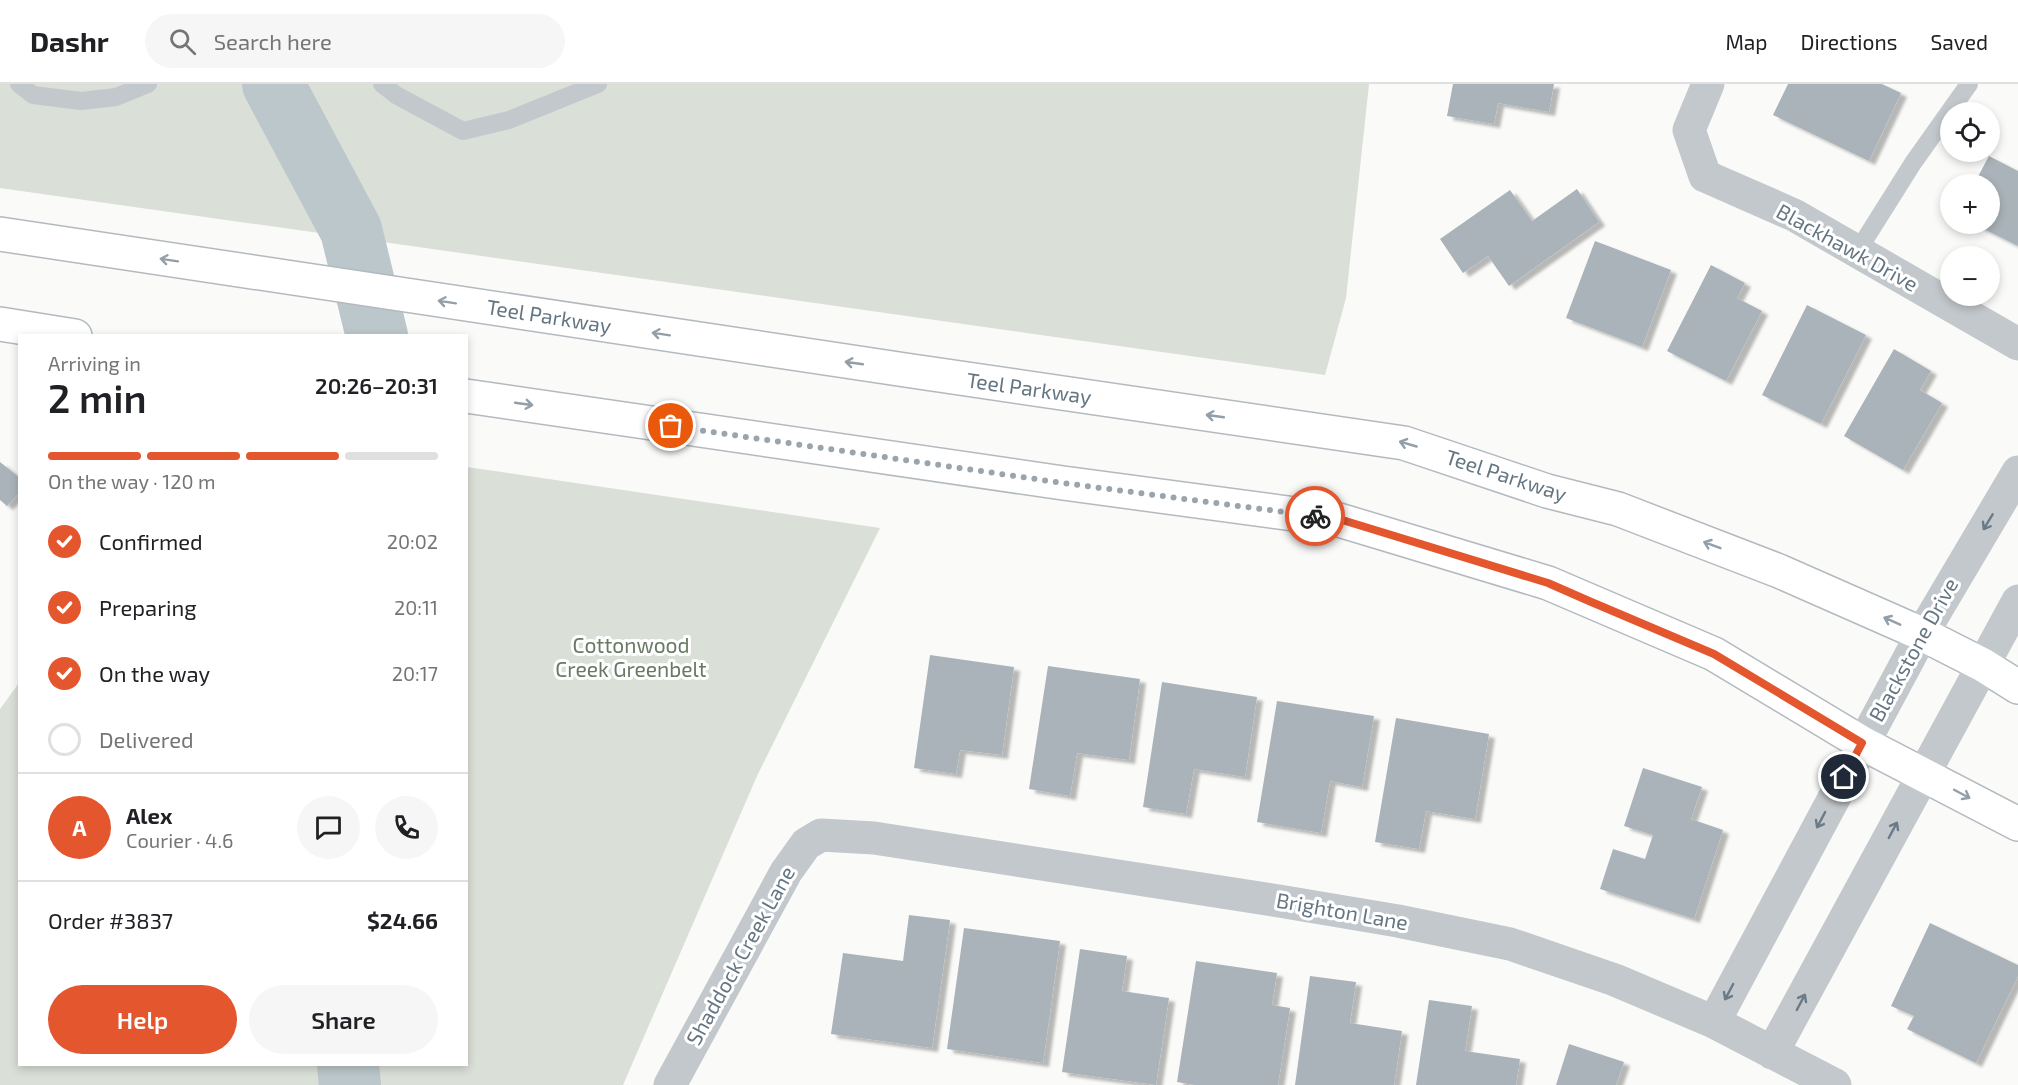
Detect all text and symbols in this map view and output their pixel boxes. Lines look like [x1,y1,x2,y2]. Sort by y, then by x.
search box [145,14,565,68]
text: Dashr [30,24,109,58]
icon: search [166,25,199,58]
text: Search here [214,28,332,54]
text: Map [1725,29,1768,54]
text: Directions [1801,29,1897,54]
text: Saved [1930,29,1988,54]
map controls [1940,102,2000,306]
button: locate [1940,102,2000,162]
button: + [1940,174,2000,234]
street label: Blackhawk Drive [1773,198,1923,296]
button: − [1940,246,2000,306]
one-way arrow [160,254,179,265]
street label: Teel Parkway [485,293,613,338]
one-way arrow [438,296,458,307]
one-way arrow [651,328,671,339]
text: Arriving in [48,351,141,375]
one-way arrow [844,357,864,368]
street label: Teel Parkway [965,366,1093,409]
text: 20:26–20:31 [315,372,438,398]
text: 2 min [48,374,147,421]
one-way arrow [514,399,534,410]
pin [645,400,696,451]
icon: bag [654,409,687,442]
one-way arrow [1206,410,1225,421]
one-way arrow [1399,438,1418,450]
street label: Teel Parkway [1443,443,1570,506]
text: On the way · 120 m [48,469,216,493]
courier [1285,486,1345,546]
icon: bike [1299,500,1332,533]
one-way arrow [1982,513,1994,530]
icon: check [48,525,81,558]
text: Confirmed [99,528,203,554]
text: 20:02 [387,529,438,553]
one-way arrow [1703,539,1722,550]
street label: Blackstone Drive [1863,573,1962,725]
icon: check [48,591,81,624]
text: Preparing [99,594,197,620]
text: 20:11 [394,595,438,619]
one-way arrow [1883,614,1901,625]
park label: Cottonwood Creek Greenbelt [555,632,707,681]
icon: check [48,657,81,690]
text: On the way [99,660,210,686]
text: 20:17 [392,661,438,685]
text: Delivered [99,726,194,752]
pin [1818,751,1869,802]
icon: home [1827,760,1860,793]
one-way arrow [1953,789,1971,800]
button: chat [297,796,360,859]
button: phone [375,796,438,859]
text: Alex [126,802,172,828]
one-way arrow [1815,811,1826,829]
text: A [72,814,87,840]
one-way arrow [1887,822,1899,839]
text: Courier · 4.6 [126,828,233,852]
street label: Shaddock Creek Lane [680,861,799,1049]
street label: Brighton Lane [1275,887,1410,934]
text: Order #3837 [48,907,173,933]
text: $24.66 [367,907,438,933]
one-way arrow [1723,983,1735,1001]
button: Help [48,985,237,1054]
button: Share [249,985,438,1054]
one-way arrow [1795,994,1807,1011]

